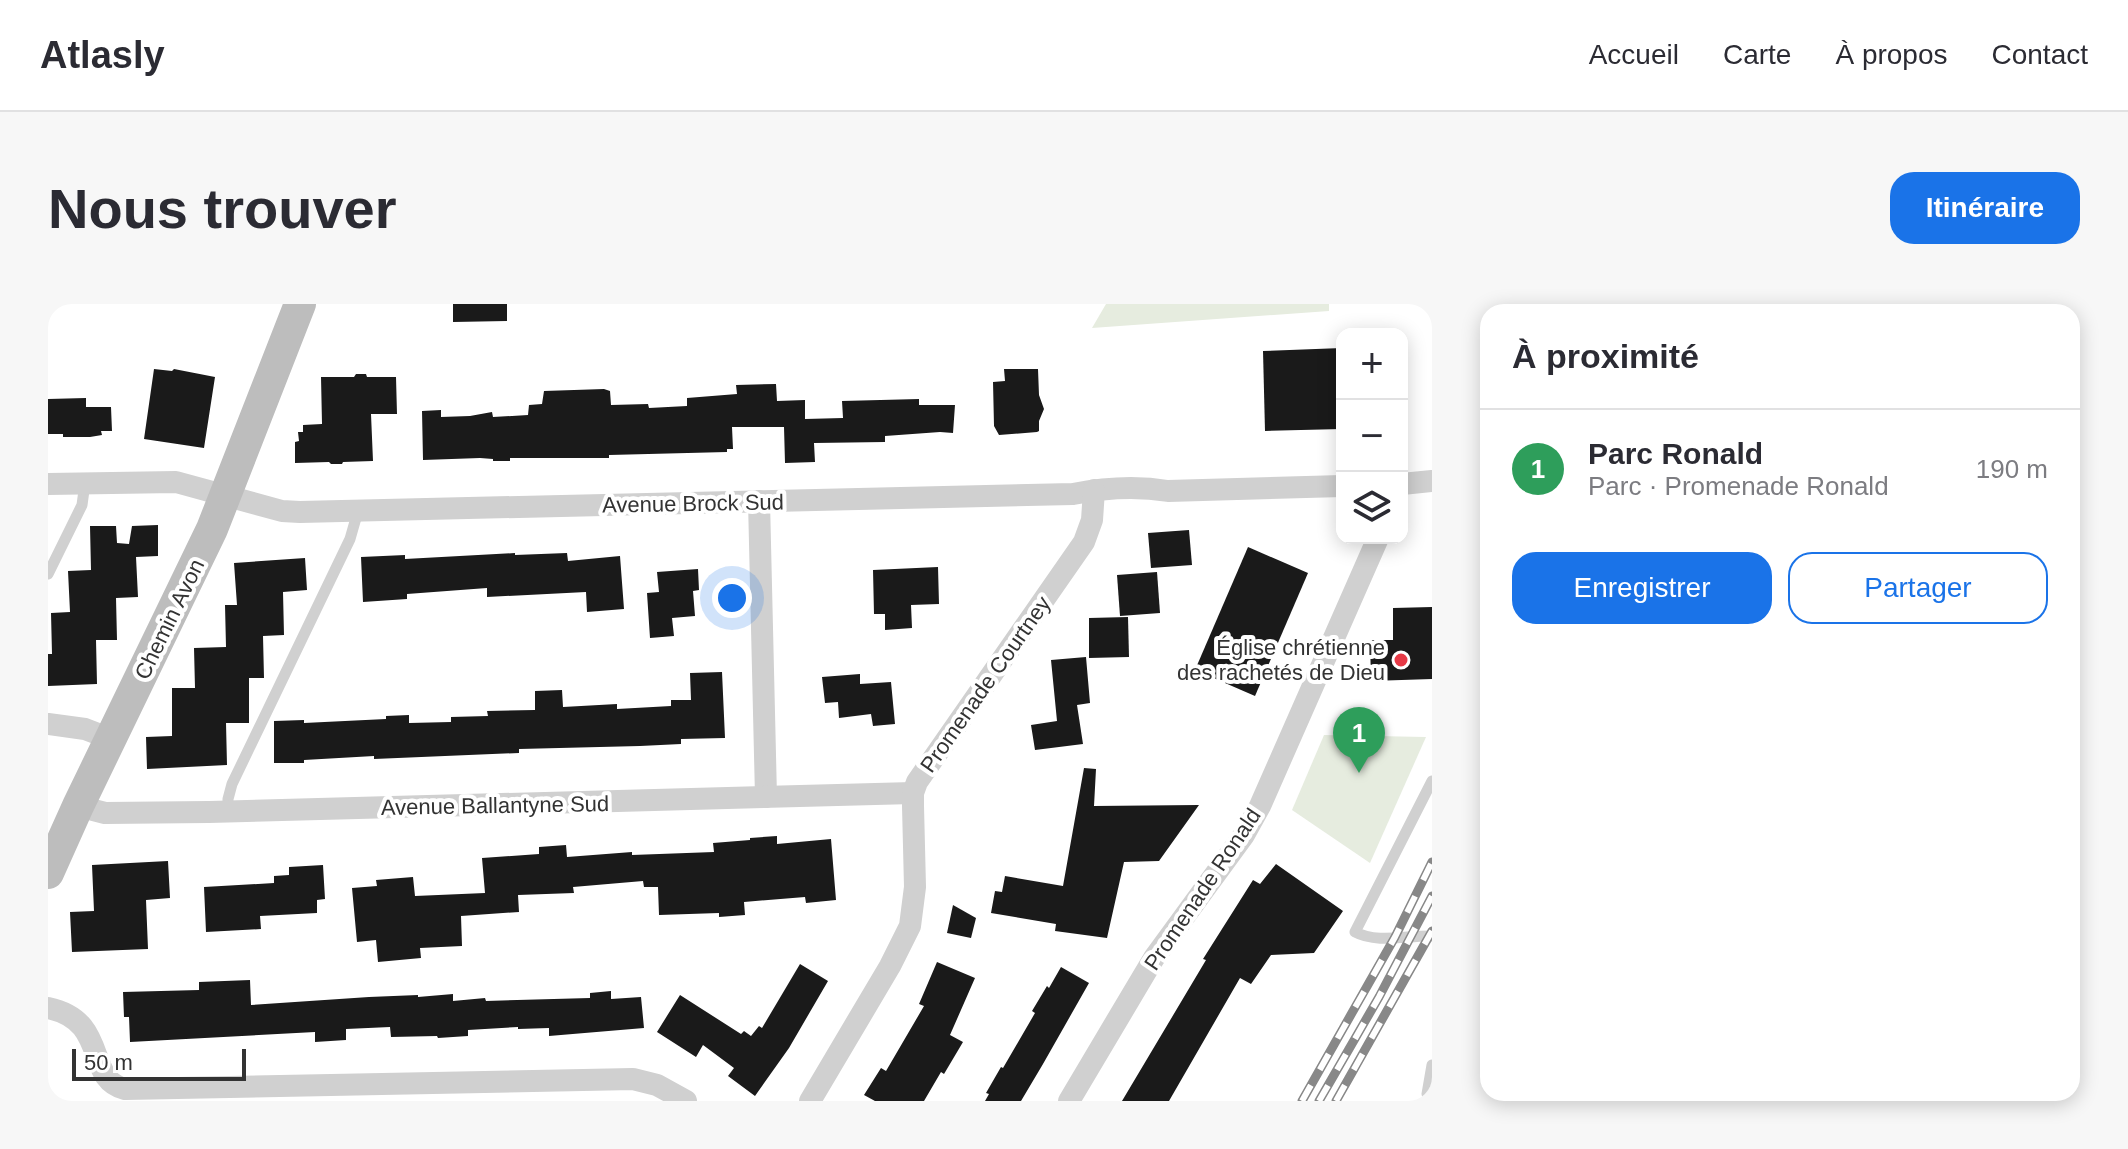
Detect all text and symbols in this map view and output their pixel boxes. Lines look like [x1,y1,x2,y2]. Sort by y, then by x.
text: Atlasly [40,34,165,76]
text: Accueil [1589,39,1679,70]
text: Carte [1723,39,1791,70]
text: À propos [1835,39,1948,70]
text: Contact [1992,39,2088,70]
button: Itinéraire [1890,172,2080,244]
text: Nous trouver [48,177,397,240]
map controls [1336,328,1408,544]
button: + [1336,328,1408,400]
text: À proximité [1512,337,1699,375]
button: − [1336,400,1408,472]
text: Parc Ronald [1588,437,1763,470]
text: 1 [1531,454,1545,484]
text: 190 m [1976,454,2048,484]
text: Parc · Promenade Ronald [1588,471,1889,501]
button: layers [1336,472,1408,544]
street label: Avenue Brock Sud [602,489,784,518]
button: Enregistrer [1512,552,1772,624]
button: Partager [1788,552,2048,624]
street label: Chemin Avon [130,555,209,683]
your location [712,578,752,618]
street label: Promenade Courtney [915,591,1056,777]
place label: Église chrétienne des rachetés de Dieu [1177,635,1385,685]
marker: Église chrétienne des rachetés de Dieu [1392,651,1410,669]
pin: 1 [1333,707,1385,773]
street label: Avenue Ballantyne Sud [381,791,609,820]
street label: Promenade Ronald [1139,804,1266,975]
scale bar [72,1045,246,1081]
text: 50 m [84,1050,133,1075]

